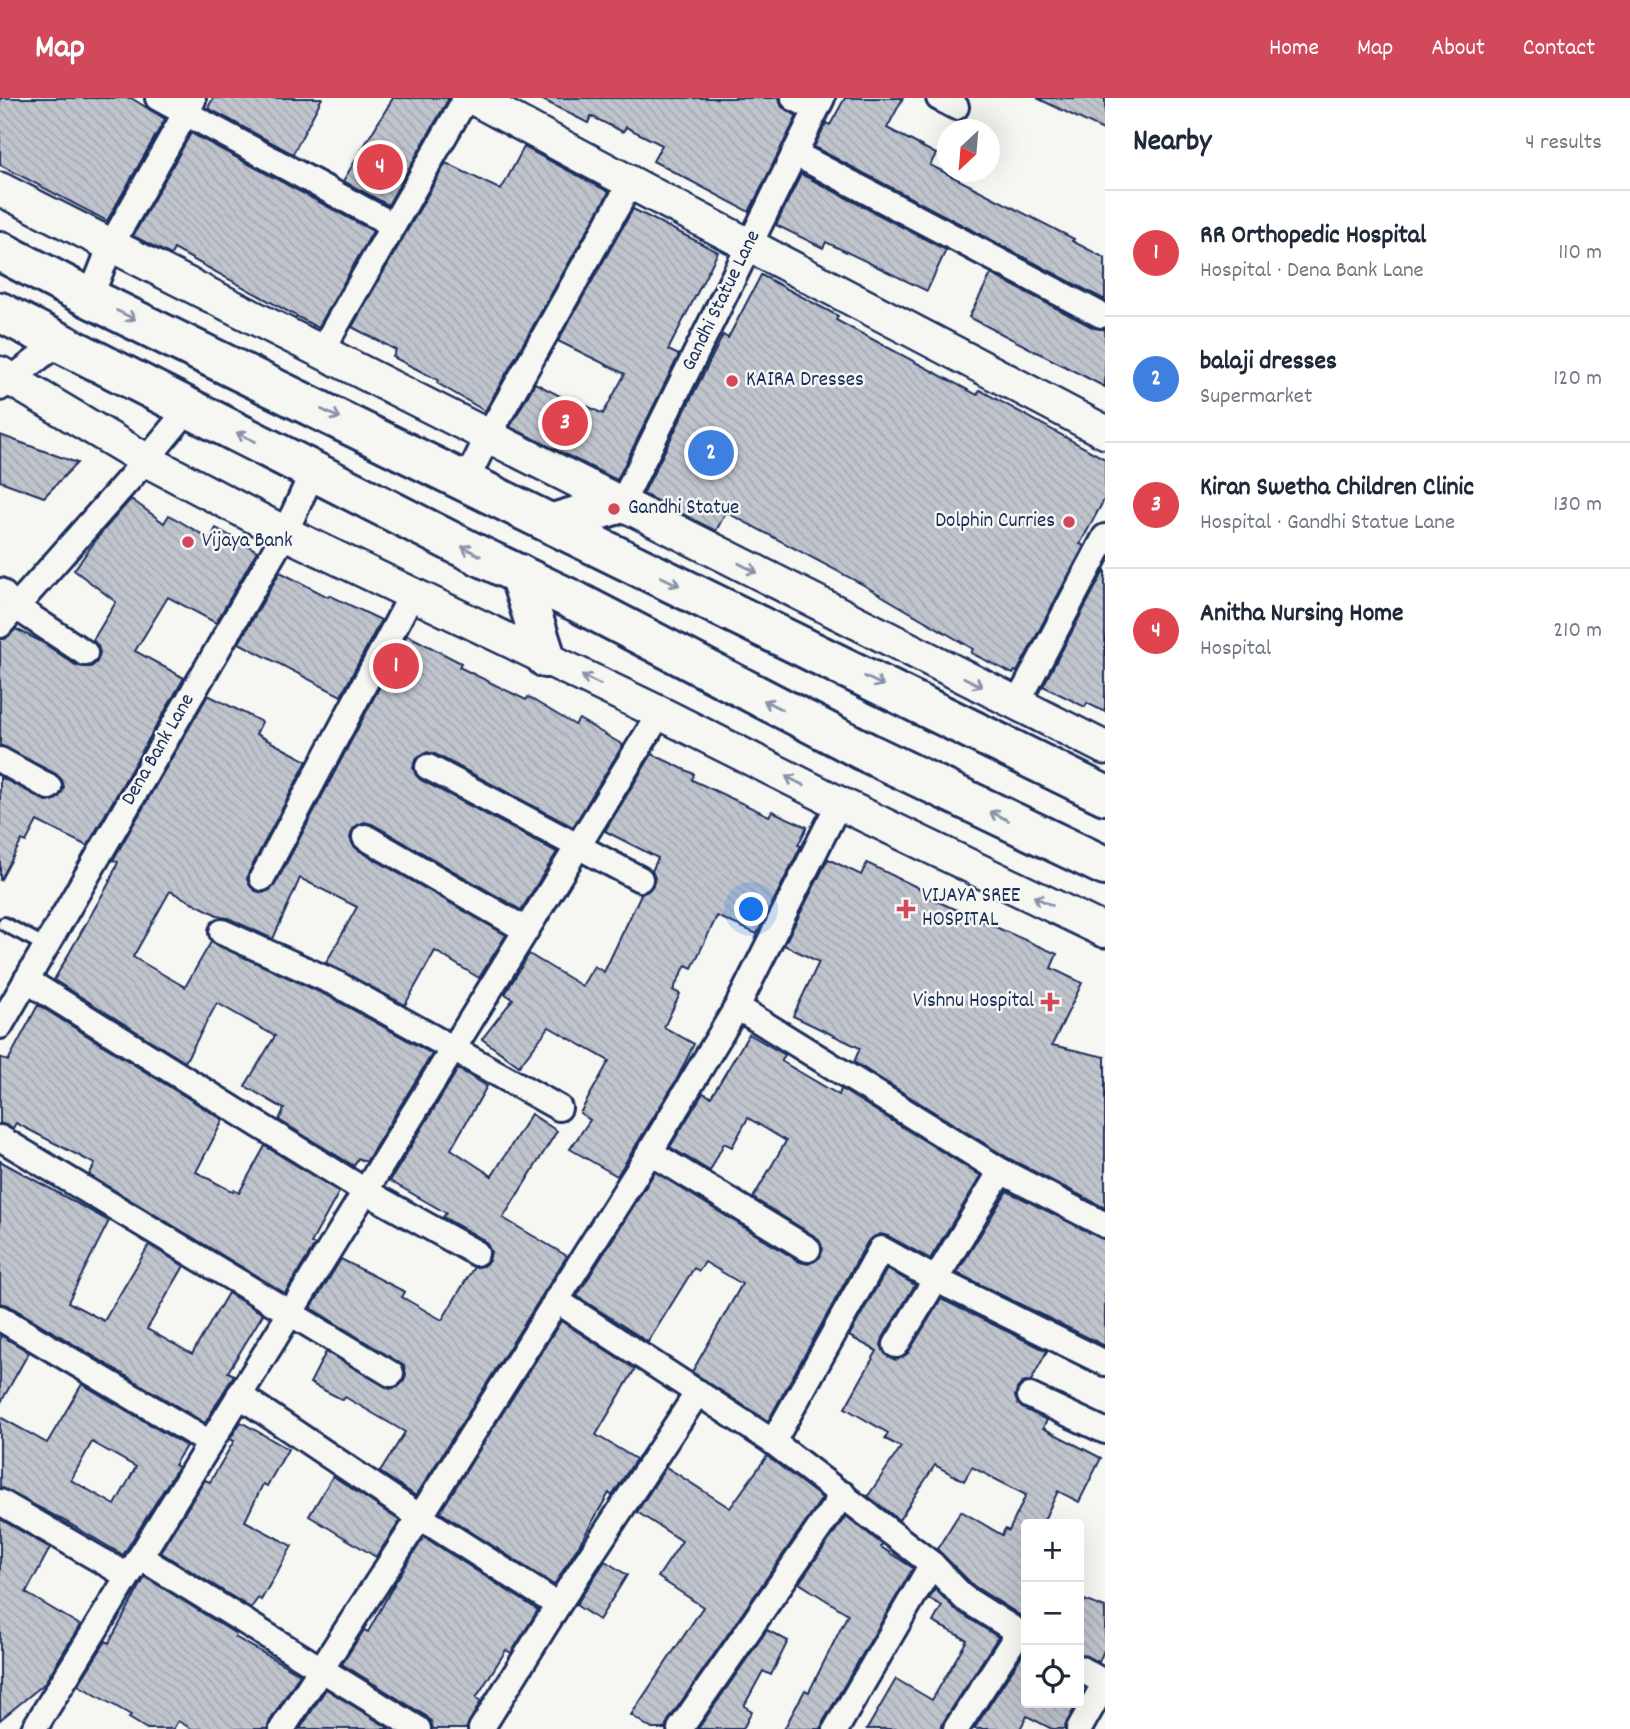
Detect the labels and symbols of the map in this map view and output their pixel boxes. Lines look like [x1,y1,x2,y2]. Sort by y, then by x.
north arrow [937,119,1000,182]
pin: 4 [357,141,403,193]
street label: Gandhi Statue Lane [675,225,769,377]
one-way arrow [115,309,136,323]
place label: KAIRA Dresses [746,366,864,396]
marker: KAIRA Dresses [724,373,740,389]
pin: 3 [542,397,588,449]
one-way arrow [320,408,341,422]
pin: 2 [688,427,734,479]
one-way arrow [236,429,257,443]
place label: Gandhi Statue [628,494,739,524]
marker: Gandhi Statue [606,501,622,517]
place label: Dolphin Curries [935,507,1055,537]
marker: Dolphin Curries [1061,514,1077,530]
place label: Vijaya Bank [202,527,293,557]
marker: Vijaya Bank [180,534,196,550]
one-way arrow [461,544,482,558]
one-way arrow [737,561,758,575]
one-way arrow [659,575,680,588]
pin: 1 [373,640,419,692]
one-way arrow [581,672,602,686]
one-way arrow [863,675,884,688]
one-way arrow [962,675,983,689]
street label: Dena Bank Lane [115,688,203,812]
one-way arrow [763,697,784,711]
one-way arrow [785,773,806,787]
one-way arrow [989,809,1010,822]
place label: VIJAYA SREE HOSPITAL [922,882,1021,936]
your location [734,892,768,926]
one-way arrow [1033,894,1054,907]
marker: VIJAYA SREE HOSPITAL [896,899,916,919]
place label: Vishnu Hospital [913,987,1034,1017]
marker: Vishnu Hospital [1040,992,1060,1012]

